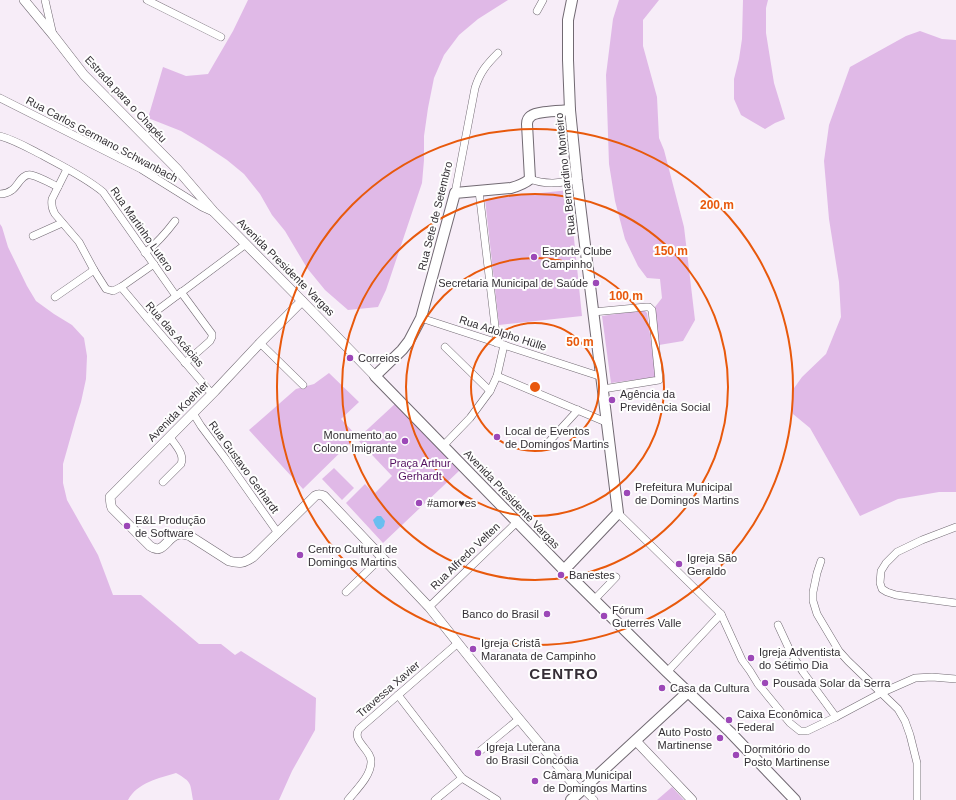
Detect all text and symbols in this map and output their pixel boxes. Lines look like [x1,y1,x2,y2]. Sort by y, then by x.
street label: Estrada para o Chapéu [83,53,169,145]
street label: Rua Carlos Germano Schwanbach [24,94,180,184]
street label: Rua Bernardino Monteiro [553,112,577,236]
street label: Rua Sete de Setembro [416,160,454,272]
street label: Rua Martinho Lutero [108,184,176,274]
text: 200 m [700,198,734,212]
street label: Avenida Presidente Vargas [235,216,337,318]
text: 150 m [654,244,688,258]
place label: Esporte Clube Campinho [542,245,612,270]
marker: Esporte Clube Campinho [529,252,539,262]
place label: Secretaria Municipal de Saúde [438,277,588,289]
marker: Secretaria Municipal de Saúde [591,278,601,288]
text: 100 m [609,289,643,303]
street label: Rua das Acácias [144,299,207,369]
street label: Rua Adolpho Hülle [458,313,548,353]
text: 50 m [566,335,594,349]
place label: Correios [358,352,400,364]
marker: Correios [345,353,355,363]
street label: Avenida Koehler [145,378,211,444]
centre of rings [528,380,542,394]
place label: Agência da Previdência Social [620,388,711,413]
marker: Agência da Previdência Social [607,395,617,405]
street label: Rua Gustavo Gerhardt [207,419,281,515]
place label: Local de Eventos de Domingos Martins [505,425,609,450]
place label: Monumento ao Colono Imigrante [313,429,397,454]
marker: Local de Eventos de Domingos Martins [492,432,502,442]
marker: Monumento ao Colono Imigrante [400,436,410,446]
street label: Avenida Presidente Vargas [462,447,563,551]
park label: Praça Arthur Gerhardt [389,457,451,482]
place label: Prefeitura Municipal de Domingos Martins [635,481,739,506]
marker: Prefeitura Municipal de Domingos Martins [622,488,632,498]
place label: #amor♥es [427,497,477,509]
marker: #amor♥es [414,498,424,508]
place label: E&L Produção de Software [135,514,206,539]
street label: Rua Alfredo Velten [428,520,502,592]
marker: E&L Produção de Software [122,521,132,531]
place label: Centro Cultural de Domingos Martins [308,543,397,568]
marker: Centro Cultural de Domingos Martins [295,550,305,560]
place label: Igreja São Geraldo [687,552,737,577]
marker: Igreja São Geraldo [674,559,684,569]
place label: Banestes [569,569,615,581]
marker: Banestes [556,570,566,580]
place label: Fórum Guterres Valle [612,604,682,629]
place label: Banco do Brasil [462,608,539,620]
marker: Banco do Brasil [542,609,552,619]
marker: Fórum Guterres Valle [599,611,609,621]
place label: Igreja Cristã Maranata de Campinho [481,637,596,662]
marker: Igreja Cristã Maranata de Campinho [468,644,478,654]
place label: Igreja Adventista do Sétimo Dia [759,646,841,671]
marker: Igreja Adventista do Sétimo Dia [746,653,756,663]
street label: Travessa Xavier [354,658,422,719]
district label: CENTRO [529,665,599,682]
place label: Pousada Solar da Serra [773,677,891,689]
marker: Pousada Solar da Serra [760,678,770,688]
place label: Casa da Cultura [670,682,750,694]
marker: Casa da Cultura [657,683,667,693]
place label: Caixa Econômica Federal [737,708,823,733]
marker: Caixa Econômica Federal [724,715,734,725]
place label: Auto Posto Martinense [658,726,712,751]
marker: Auto Posto Martinense [715,733,725,743]
place label: Igreja Luterana do Brasil Concódia [486,741,579,766]
place label: Dormitório do Posto Martinense [744,743,830,768]
marker: Igreja Luterana do Brasil Concódia [473,748,483,758]
marker: Dormitório do Posto Martinense [731,750,741,760]
place label: Câmara Municipal de Domingos Martins [543,769,647,794]
marker: Câmara Municipal de Domingos Martins [530,776,540,786]

